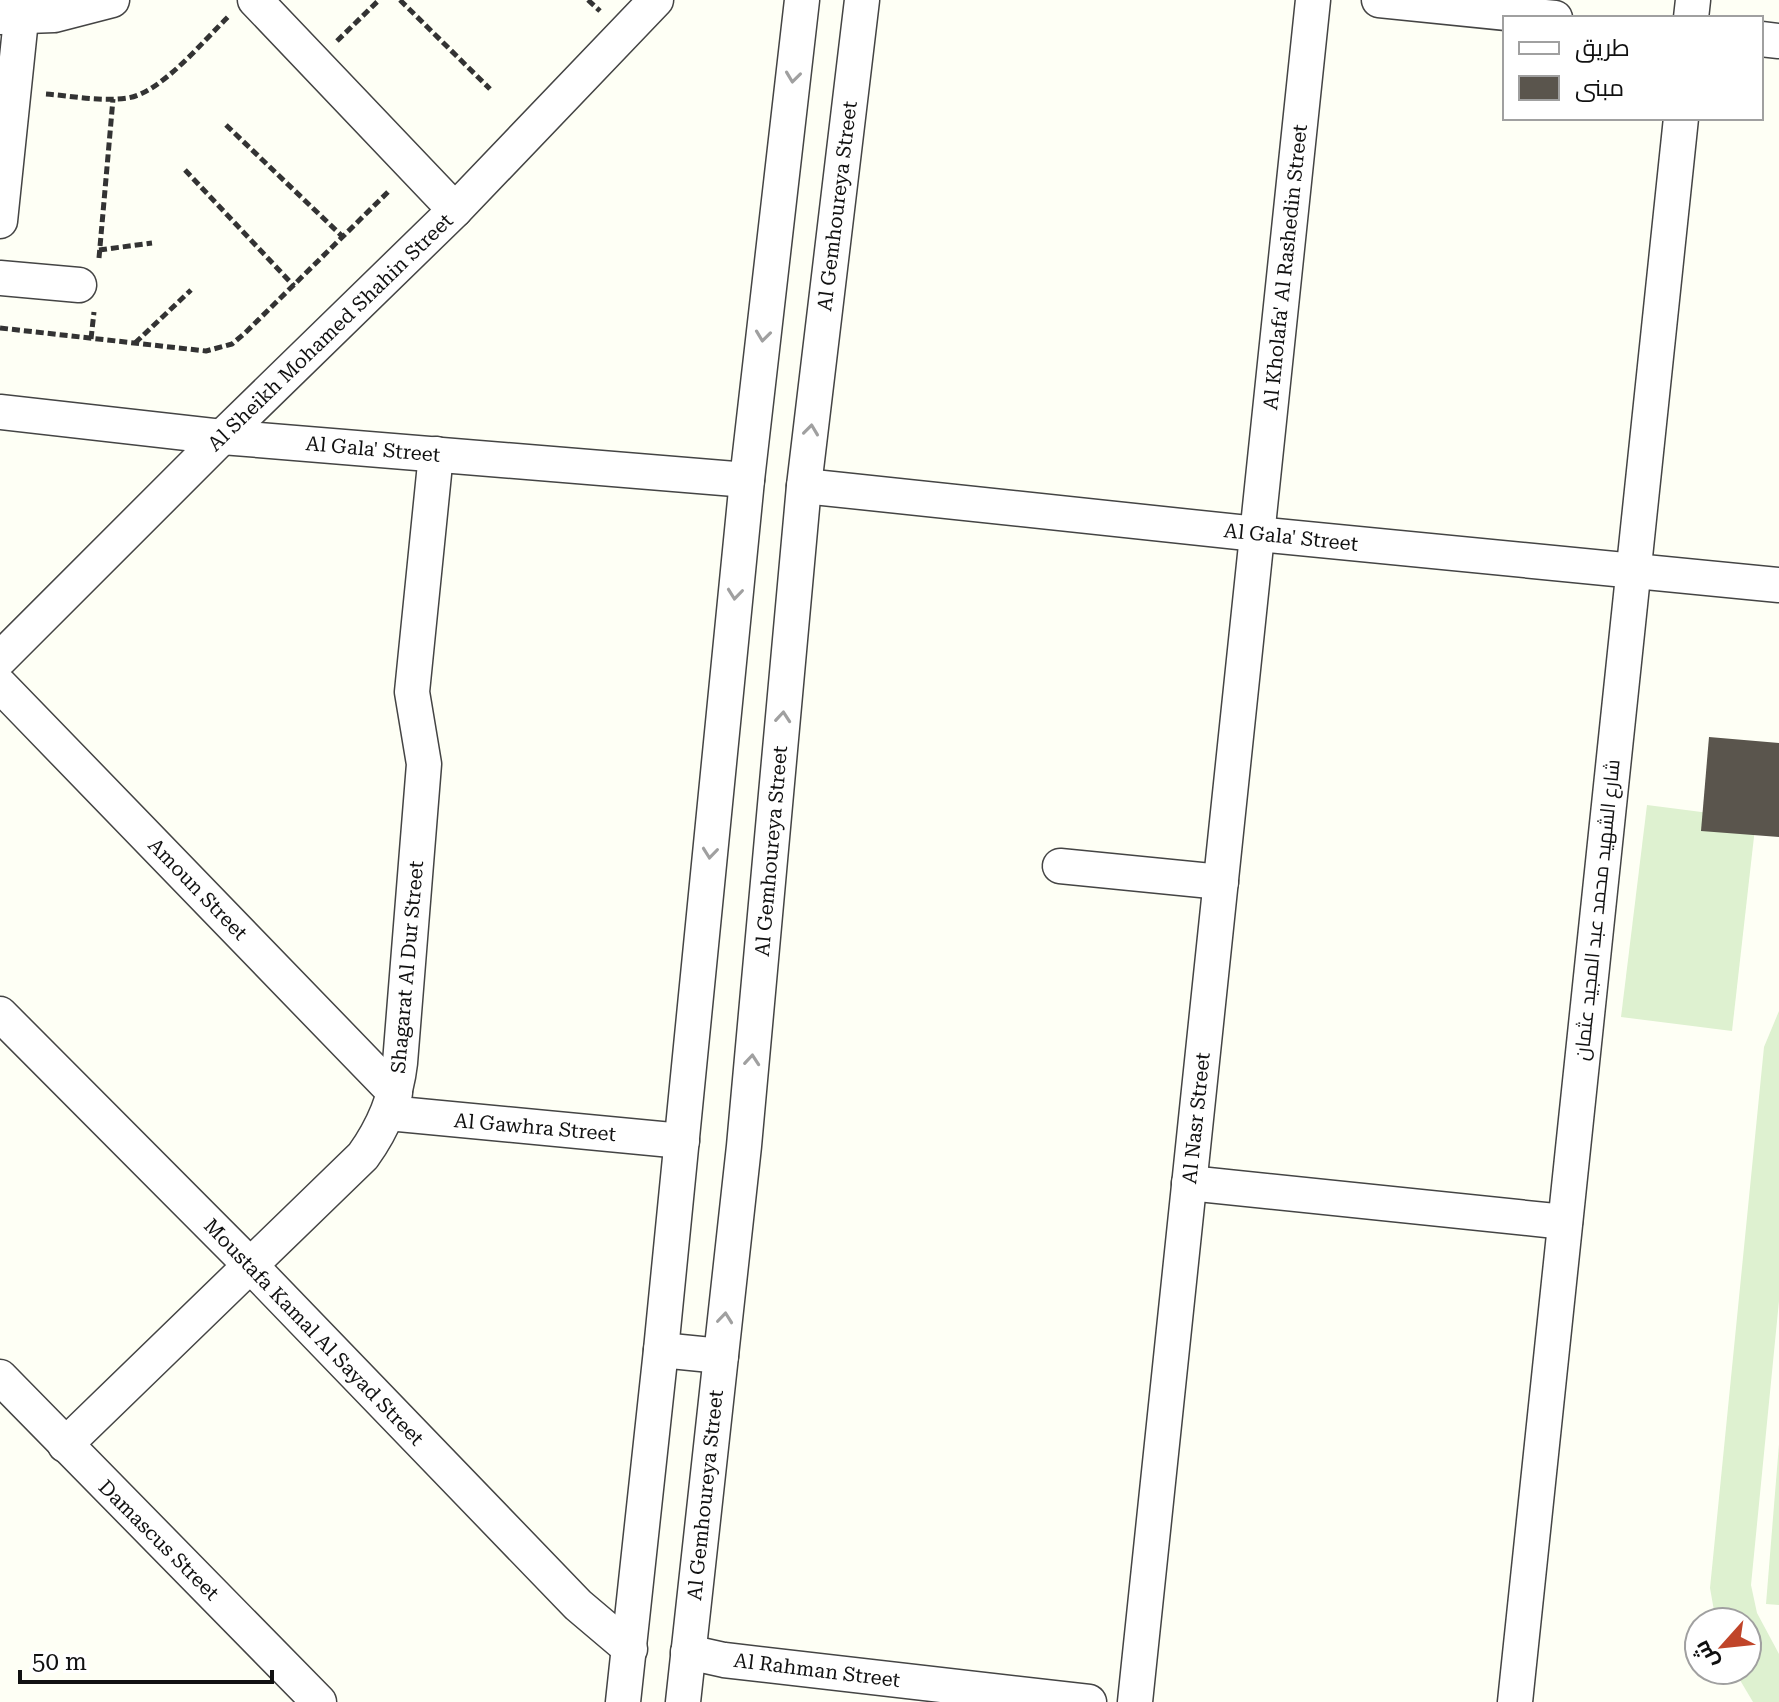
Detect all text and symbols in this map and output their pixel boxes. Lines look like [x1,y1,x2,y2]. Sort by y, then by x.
legend [1503,16,1763,120]
text: طريق [1575,34,1630,63]
one-way arrow [785,71,802,84]
text: مبنى [1575,74,1624,102]
street label: Al Gemhoureya Street [812,99,862,312]
street label: Al Kholafa' Al Rashedin Street [1258,122,1312,411]
street label: Al Sheikh Mohamed Shahin Street [202,208,458,456]
one-way arrow [755,330,772,343]
one-way arrow [802,424,819,437]
street label: Al Gala' Street [305,431,442,467]
street label: Al Gala' Street [1223,518,1360,556]
one-way arrow [727,588,744,601]
one-way arrow [774,710,791,723]
street label: Al Gemhoureya Street [750,744,792,957]
street label: شارع الشهيد محمد عبد المجيد عثمان [1569,758,1627,1062]
street label: Amoun Street [143,833,253,945]
one-way arrow [702,847,719,860]
street label: Shagarat Al Dur Street [386,859,428,1074]
street label: Al Nasr Street [1177,1050,1215,1185]
one-way arrow [743,1053,760,1066]
street label: Al Gawhra Street [453,1108,618,1146]
street label: Moustafa Kamal Al Sayad Street [199,1214,429,1451]
one-way arrow [716,1311,733,1325]
street label: Al Gemhoureya Street [682,1388,728,1601]
street label: Damascus Street [94,1475,225,1606]
north arrow [1683,1606,1763,1686]
scale bar [20,1634,272,1684]
text: ش [1688,1636,1724,1673]
text: 50 m [32,1648,87,1676]
street label: Al Rahman Street [732,1648,902,1692]

